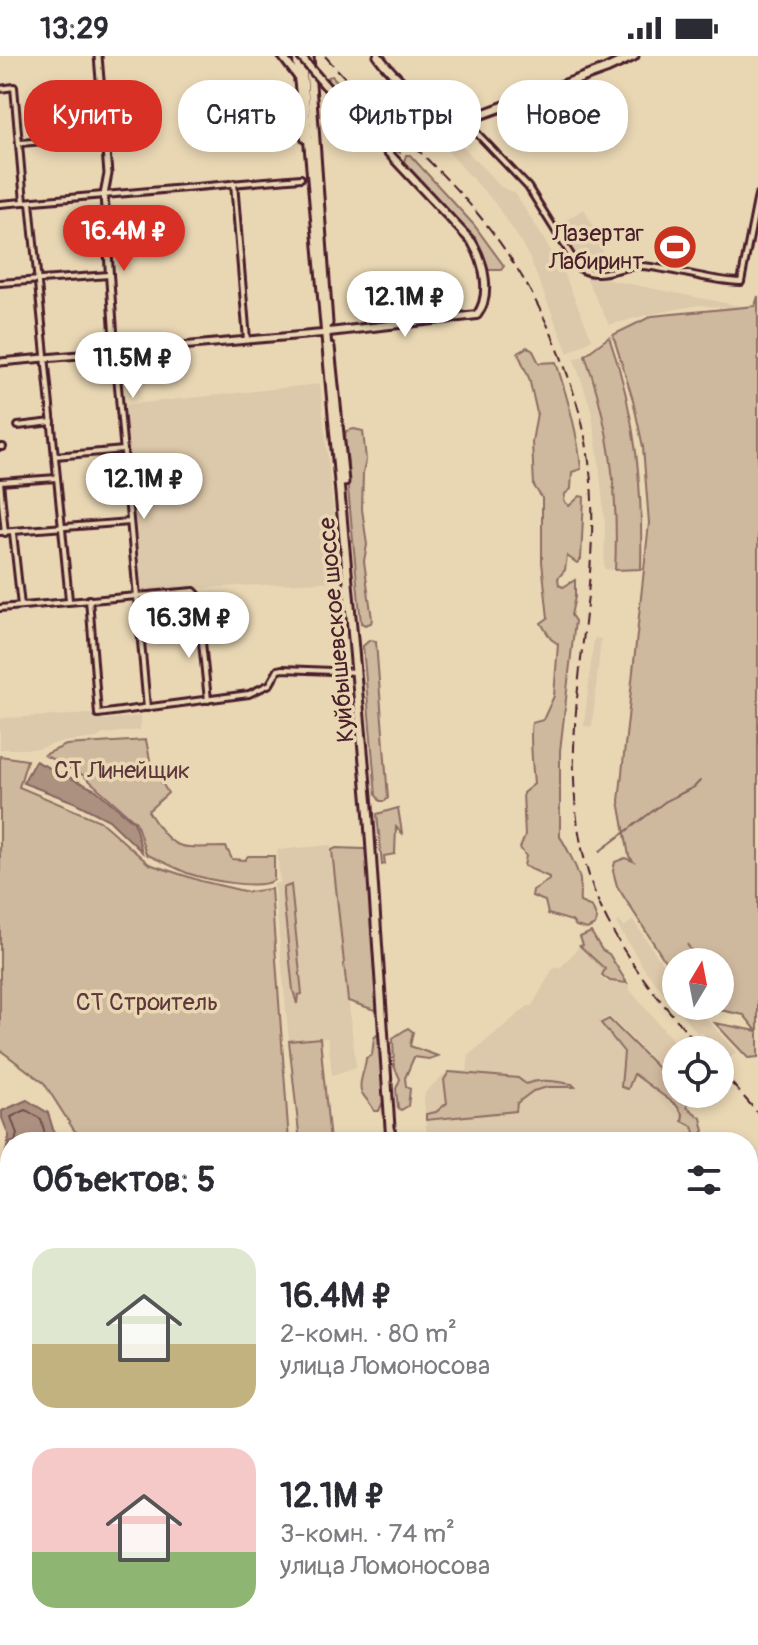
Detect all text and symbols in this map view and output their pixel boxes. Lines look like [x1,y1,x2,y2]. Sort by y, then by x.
text: 13:29 [40,10,109,47]
chip: Купить [24,80,162,152]
chip: Снять [178,80,305,152]
chip: Фильтры [321,80,481,152]
chip: Новое [497,80,628,152]
pin: 16.4M ₽ [50,205,198,273]
text: 16.4M ₽ [81,215,167,247]
place label: Лазертаг Лабиринт [548,219,644,276]
sports icon: Лазертаг Лабиринт [651,223,699,271]
pin: 12.1M ₽ [331,271,479,339]
text: 12.1M ₽ [365,281,445,313]
pin: 11.5M ₽ [59,332,207,400]
text: 11.5M ₽ [93,342,173,374]
pin: 12.1M ₽ [70,453,218,521]
text: 12.1M ₽ [104,463,184,495]
street label: Куйбышевское шоссе [312,516,361,744]
pin: 16.3M ₽ [115,592,263,660]
text: 16.3M ₽ [146,602,232,634]
park label: СТ Линейщик [54,756,190,785]
north arrow [662,948,734,1020]
map controls [662,948,734,1108]
park label: СТ Строитель [76,988,218,1017]
button: locate [662,1036,734,1108]
icon: filters [682,1158,726,1202]
text: Объектов: 5 [32,1159,215,1202]
text: 16.4M ₽ [280,1275,393,1318]
icon: home [96,1280,192,1376]
text: 2-комн. · 80 m² [280,1318,457,1350]
text: улица Ломоносова [280,1350,490,1382]
text: 12.1M ₽ [280,1475,385,1518]
icon: home [96,1480,192,1576]
text: 3-комн. · 74 m² [280,1518,455,1550]
text: улица Ломоносова [280,1550,490,1582]

